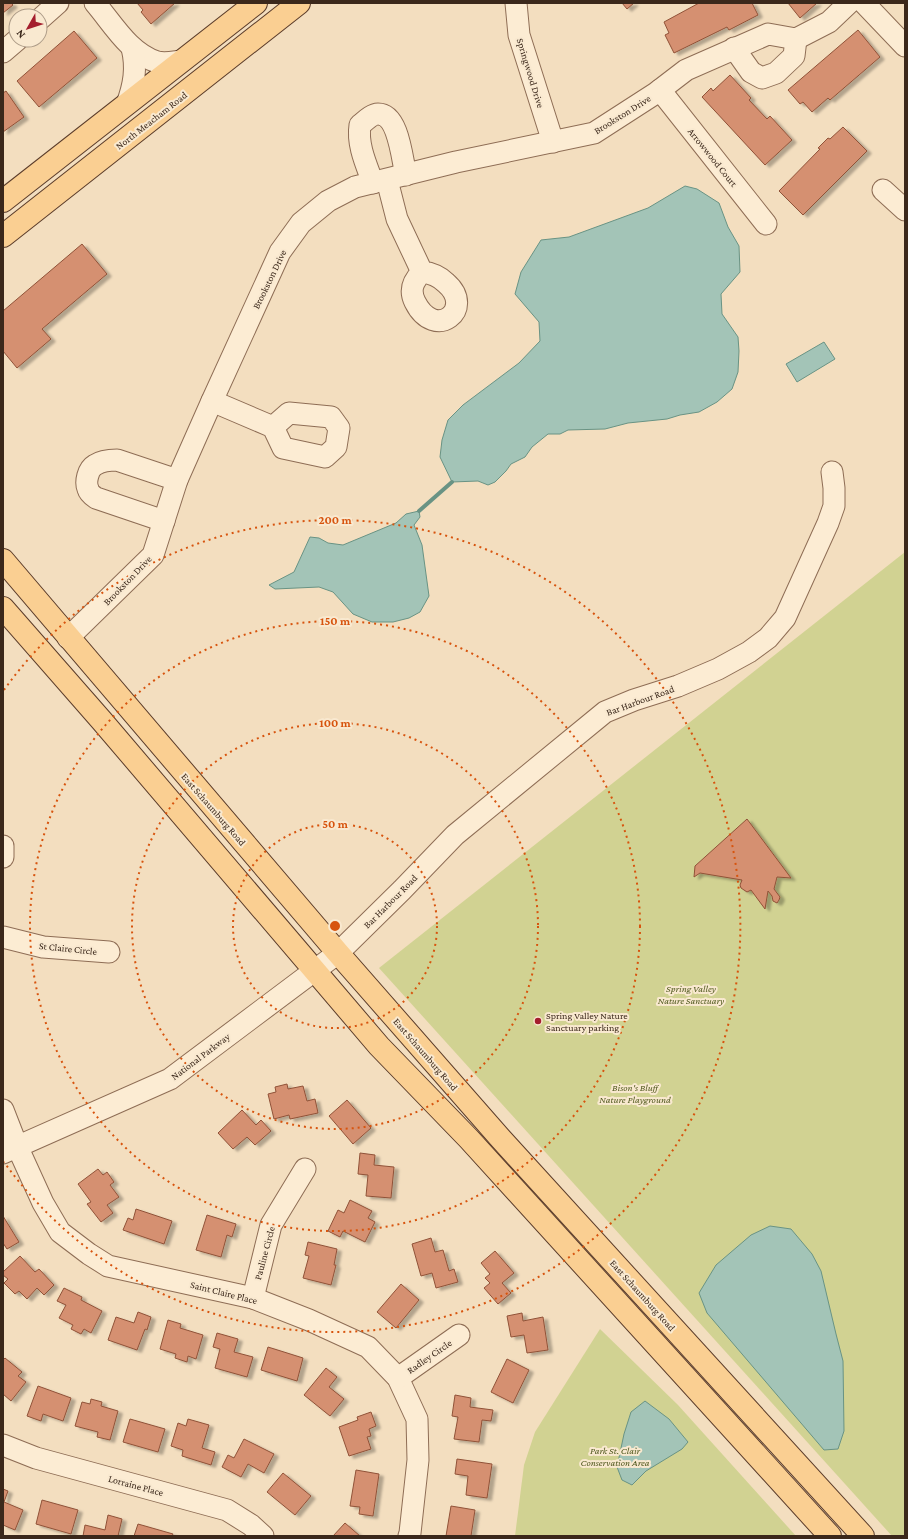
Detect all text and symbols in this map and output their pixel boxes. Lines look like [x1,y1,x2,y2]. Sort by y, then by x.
north arrow [8,8,48,48]
text: N [13,27,27,41]
street label: Springwood Drive [515,37,547,110]
street label: North Meacham Road [114,89,190,152]
street label: Brookston Drive [592,92,653,136]
street label: Arrowwood Court [686,126,740,189]
street label: Brookston Drive [250,247,289,311]
text: 200 m [318,513,352,527]
street label: Brookston Drive [101,553,154,607]
text: 150 m [320,614,351,628]
street label: Bar Harbour Road [605,683,676,718]
text: 100 m [319,716,352,730]
street label: East Schaumburg Road [179,771,248,848]
text: 50 m [322,817,349,831]
street label: Bar Harbour Road [361,872,420,930]
centre of rings [328,919,342,933]
street label: St Claire Circle [38,940,98,957]
park label: Spring Valley Nature Sanctuary [658,983,724,1006]
place label: Spring Valley Nature Sanctuary parking [546,1010,628,1033]
street label: East Schaumburg Road [391,1016,460,1093]
marker: Spring Valley Nature Sanctuary parking [533,1016,543,1026]
street label: National Parkway [169,1031,232,1082]
park label: Bison's Bluff Nature Playground [599,1082,671,1105]
street label: Pauline Circle [252,1225,277,1281]
street label: East Schaumburg Road [608,1257,678,1334]
street label: Saint Claire Place [189,1279,259,1306]
street label: Radley Circle [405,1337,454,1376]
park label: Park St. Clair Conservation Area [581,1445,650,1468]
street label: Lorraine Place [107,1473,165,1498]

